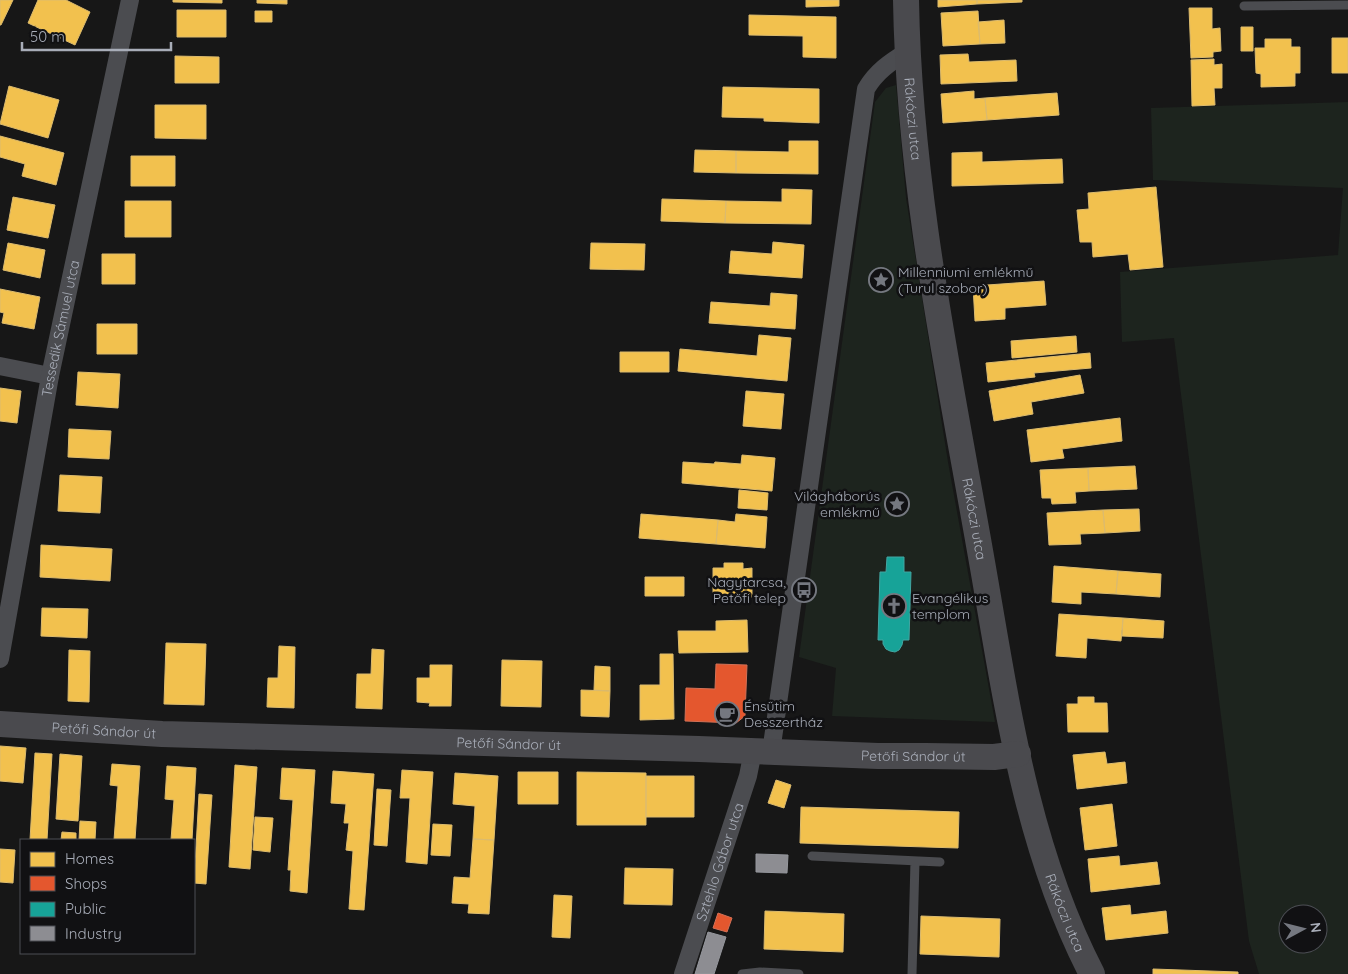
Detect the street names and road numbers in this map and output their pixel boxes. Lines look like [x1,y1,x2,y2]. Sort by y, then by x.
street label: Rákóczi utca [900,77,925,161]
street label: Tessedik Sámuel utca [37,259,83,398]
street label: Rákóczi utca [958,476,990,561]
street label: Petőfi Sándor út [51,718,157,743]
street label: Petőfi Sándor út [456,733,561,754]
street label: Petőfi Sándor út [861,746,966,766]
street label: Sztehlo Gábor utca [692,800,748,923]
street label: Rákóczi utca [1041,871,1089,955]

